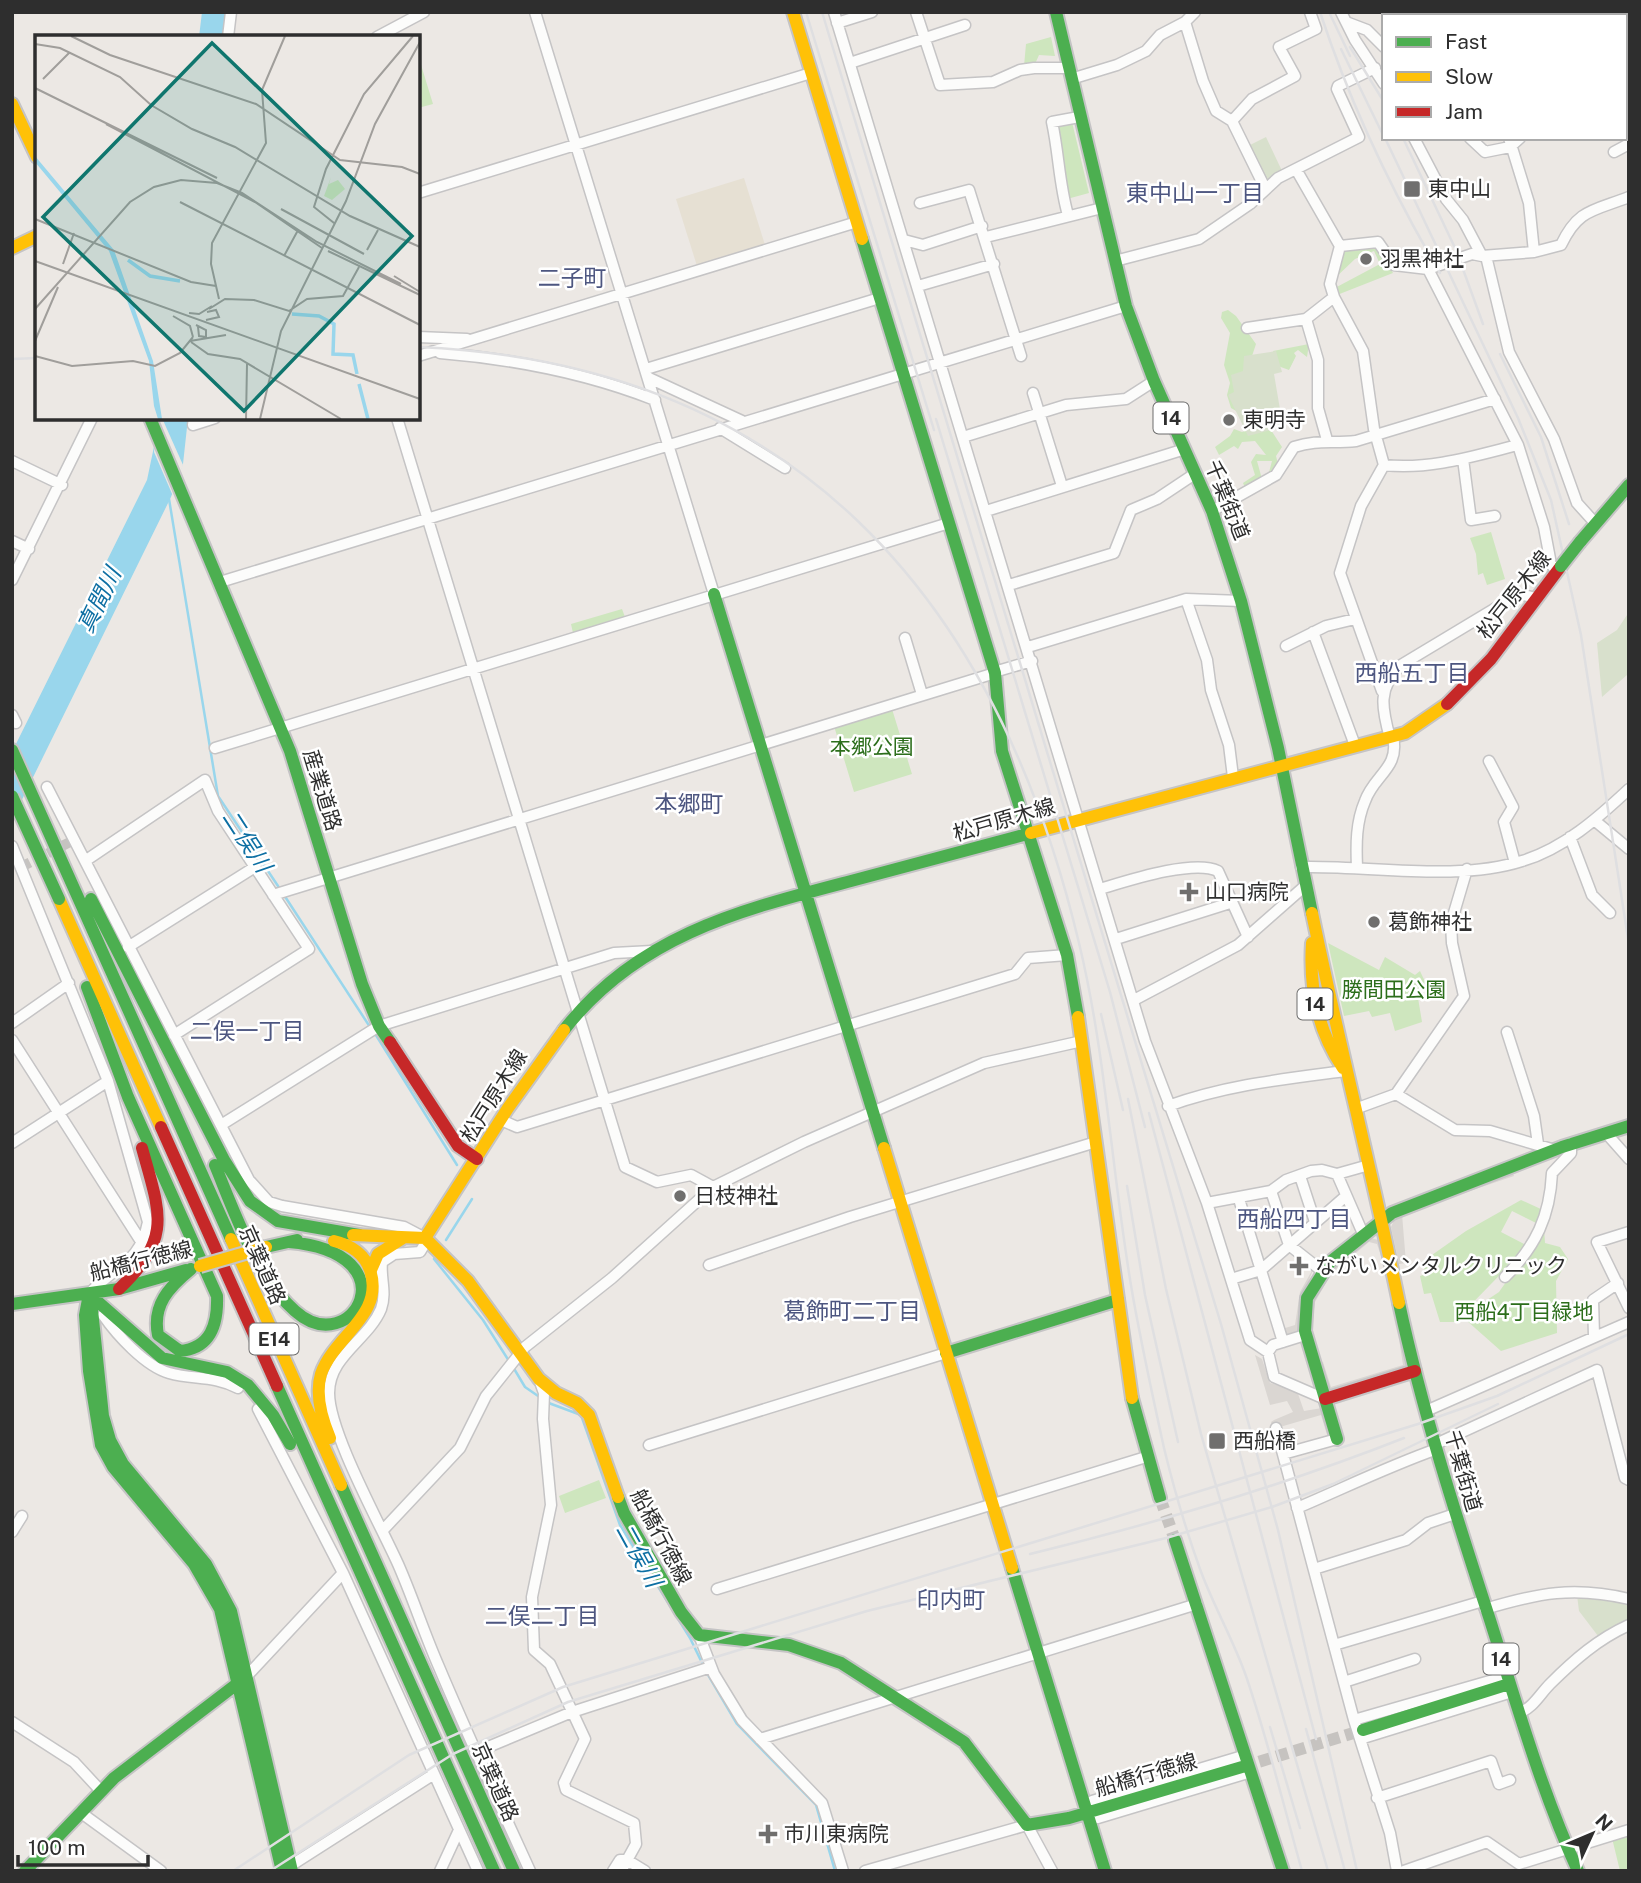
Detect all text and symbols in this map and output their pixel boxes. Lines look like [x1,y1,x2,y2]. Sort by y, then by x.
legend [1382,14,1627,140]
text: Fast [1445,29,1487,54]
inset map [35,35,420,420]
text: Slow [1445,64,1493,89]
text: Jam [1445,99,1483,124]
place label: 東中山 [1428,176,1491,201]
district label: 東中山一丁目 [1126,179,1264,206]
marker: 東中山 [1402,179,1422,199]
place label: 羽黒神社 [1380,246,1464,271]
marker: 羽黒神社 [1358,251,1374,267]
district label: 二子町 [538,264,607,291]
road number: 14 [1154,402,1188,434]
place label: 東明寺 [1243,407,1306,432]
marker: 東明寺 [1221,412,1237,428]
street label: 千葉街道 [1200,456,1255,543]
street label: 松戸原木線 [1471,546,1556,644]
water label: 真間川 [71,560,127,637]
district label: 西船五丁目 [1355,659,1470,686]
park label: 本郷公園 [830,734,914,759]
street label: 産業道路 [298,746,347,834]
district label: 本郷町 [655,790,724,817]
street label: 松戸原木線 [950,793,1058,846]
water label: 二俣川 [217,804,279,880]
place label: 山口病院 [1205,879,1289,904]
marker: 山口病院 [1179,882,1199,902]
place label: 葛飾神社 [1388,909,1472,934]
marker: 葛飾神社 [1366,914,1382,930]
park label: 勝間田公園 [1342,977,1447,1002]
road number: 14 [1298,988,1332,1020]
district label: 二俣一丁目 [190,1017,305,1044]
street label: 松戸原木線 [455,1045,532,1147]
place label: 日枝神社 [694,1183,778,1208]
marker: 日枝神社 [672,1188,688,1204]
district label: 西船四丁目 [1237,1205,1352,1232]
street label: 京葉道路 [234,1221,291,1308]
street label: 船橋行徳線 [87,1236,195,1285]
place label: ながいメンタルクリニック [1315,1253,1567,1278]
marker: ながいメンタルクリニック [1289,1256,1309,1276]
district label: 葛飾町二丁目 [783,1297,921,1324]
park label: 西船4丁目緑地 [1454,1299,1594,1324]
road number: E14 [250,1324,298,1354]
street label: 千葉街道 [1440,1427,1487,1515]
place label: 西船橋 [1233,1428,1296,1453]
marker: 西船橋 [1207,1431,1227,1451]
street label: 船橋行徳線 [626,1485,697,1589]
water label: 二俣川 [611,1518,669,1594]
district label: 印内町 [917,1586,986,1613]
district label: 二俣二丁目 [485,1602,600,1629]
road number: 14 [1484,1644,1518,1674]
street label: 京葉道路 [467,1738,524,1825]
street label: 船橋行徳線 [1092,1748,1200,1801]
north arrow [1557,1799,1627,1869]
text: N [1591,1809,1617,1835]
place label: 市川東病院 [784,1821,889,1846]
scale bar [18,1824,147,1868]
marker: 市川東病院 [758,1824,778,1844]
text: 100 m [28,1835,85,1860]

